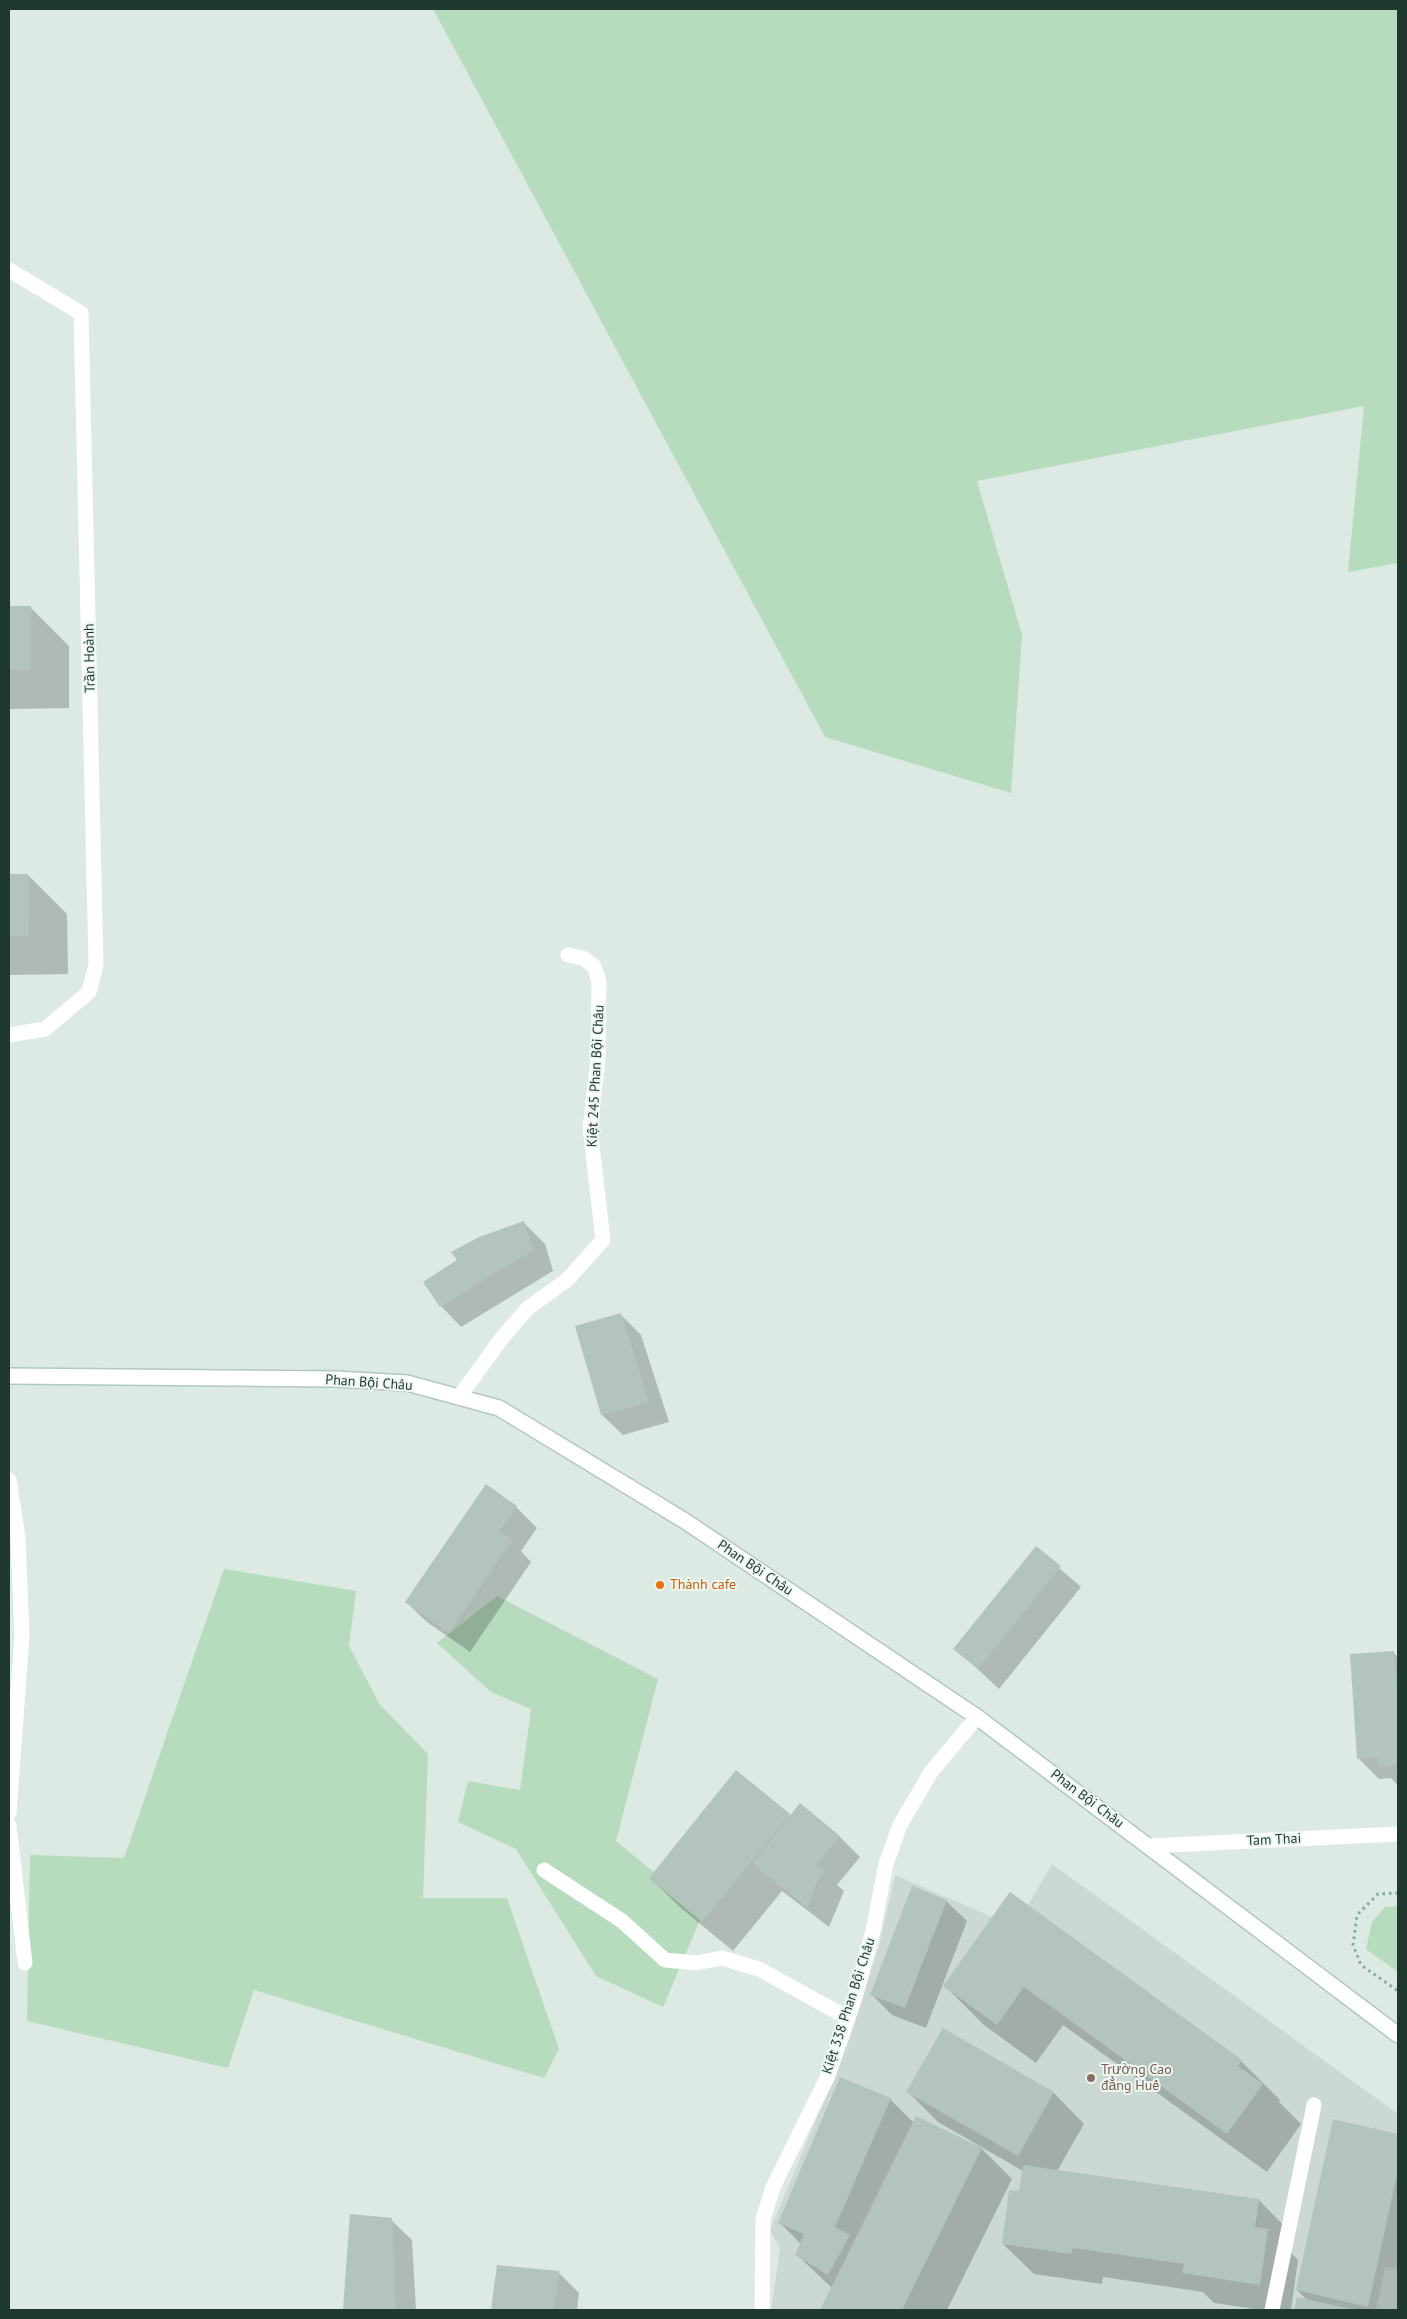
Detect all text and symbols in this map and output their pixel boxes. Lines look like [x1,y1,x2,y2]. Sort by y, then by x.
street label: Trần Hoành [81,623,99,693]
street label: Kiệt 245 Phan Bội Châu [584,1004,608,1148]
street label: Phan Bội Châu [325,1372,413,1394]
street label: Phan Bội Châu [714,1537,796,1599]
place label: Thành cafe [670,1577,736,1593]
marker: Thành cafe [654,1579,666,1591]
street label: Phan Bội Châu [1047,1766,1127,1832]
street label: Tam Thai [1246,1830,1302,1850]
street label: Kiệt 338 Phan Bội Châu [819,1936,879,2076]
place label: Trường Cao đẳng Huế [1101,2062,1172,2094]
marker: Trường Cao đẳng Huế [1085,2072,1097,2084]

